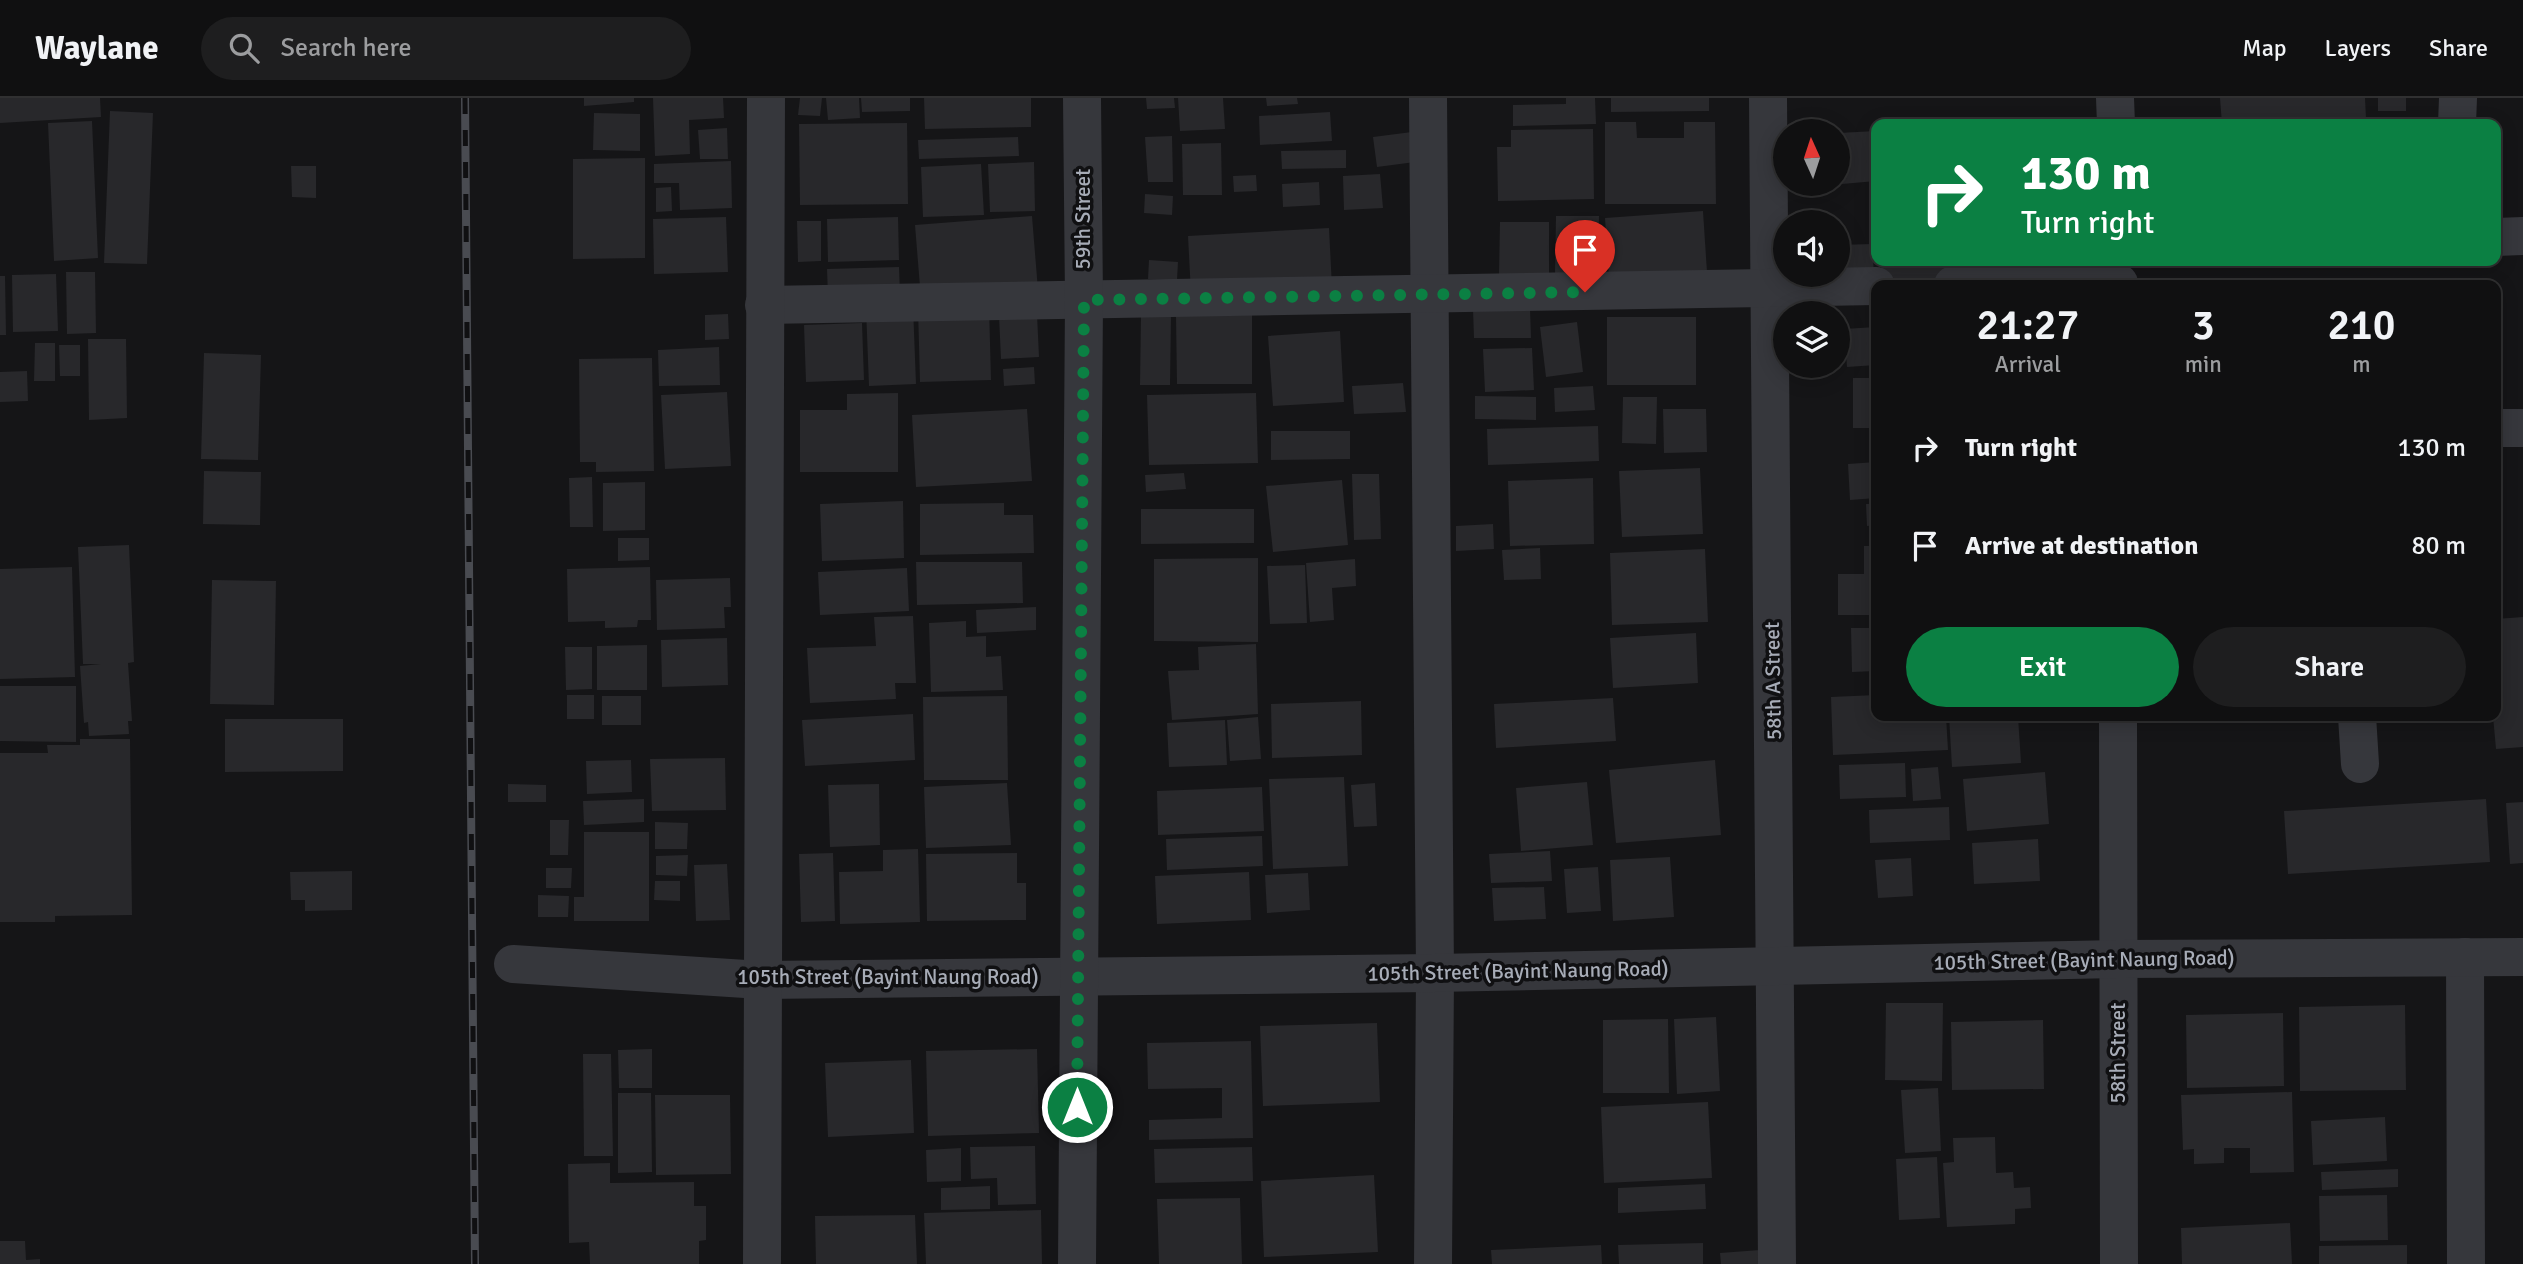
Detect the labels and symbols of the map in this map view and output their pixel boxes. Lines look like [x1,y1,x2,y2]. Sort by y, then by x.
north arrow [1773,119,1850,196]
street label: 59th Street [1070,169,1096,269]
pin [1555,220,1615,292]
street label: 58th A Street [1759,622,1787,740]
street label: 105th Street (Bayint Naung Road) [1933,944,2235,976]
street label: 105th Street (Bayint Naung Road) [1367,955,1669,987]
street label: 105th Street (Bayint Naung Road) [737,964,1039,990]
street label: 58th Street [2105,1003,2131,1103]
position arrow [1040,1070,1114,1144]

